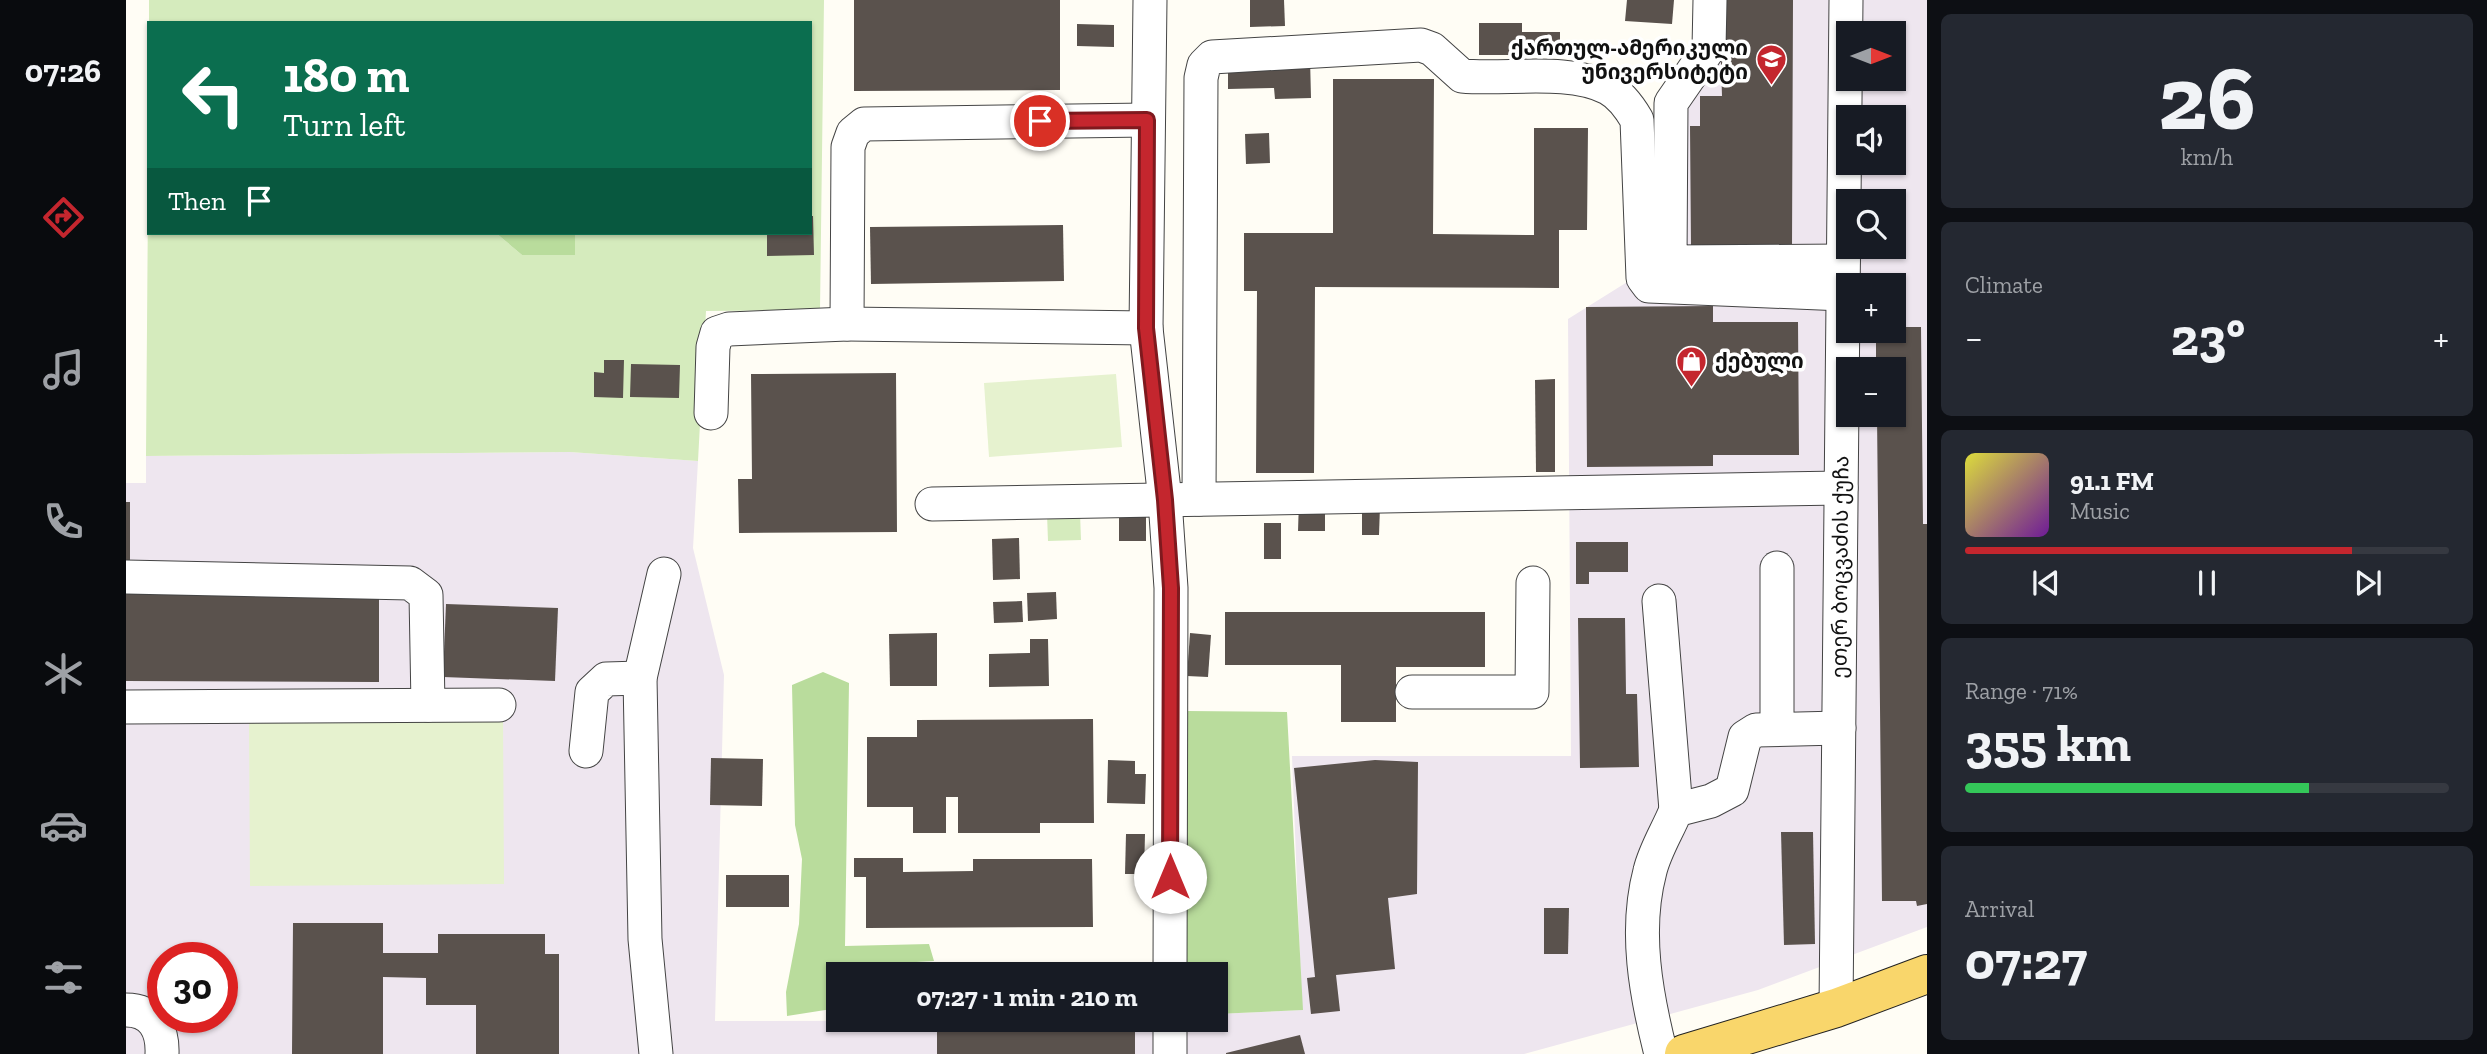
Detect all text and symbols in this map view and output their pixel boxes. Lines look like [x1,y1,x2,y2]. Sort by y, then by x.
north arrow [1836,21,1906,91]
map controls [1836,21,1906,427]
place label: ქართულ-ამერიკული უნივერსიტეტი [1511,35,1748,84]
school or university icon: ქართულ-ამერიკული უნივერსიტეტი [1754,43,1788,87]
text: 26 [2158,43,2256,152]
text: 180 m [283,46,410,105]
icon: left [168,49,259,140]
text: 07:26 [25,52,101,90]
pin [1010,91,1070,151]
icon: arrive [1021,102,1059,140]
button: sound [1836,105,1906,175]
text: Turn left [283,106,405,144]
text: km/h [2181,143,2233,171]
icon: arrive [240,182,278,220]
text: Then [168,185,226,217]
button: search [1836,189,1906,259]
icon: directions [39,193,88,242]
text: Climate [1965,271,2043,299]
button: + [1836,273,1906,343]
text: 23° [2171,306,2245,368]
text: − [1965,315,1983,361]
text: + [2433,315,2449,361]
shop icon: ქებული [1675,344,1709,388]
icon: music [39,345,88,394]
place label: ქებული [1715,348,1804,374]
button: − [1836,357,1906,427]
street label: ეთერ ბოცვაძის ქუჩა [1826,455,1853,679]
text: 91.1 FM [2070,465,2154,497]
icon: phone [39,497,88,546]
text: Music [2070,497,2130,525]
icon: previous [2027,564,2065,602]
icon: pause [2188,564,2226,602]
icon: next [2349,564,2387,602]
icon: climate [39,649,88,698]
text: Range · 71% [1965,677,2078,705]
text: 355 km [1965,712,2131,774]
icon: car [39,801,88,850]
position arrow [1133,840,1207,914]
text: Arrival [1965,895,2034,923]
text: 07:27 [1965,930,2087,992]
speed limit sign: 30 [147,942,238,1033]
icon: filters [39,953,88,1002]
text: 07:27 · 1 min · 210 m [917,981,1137,1013]

